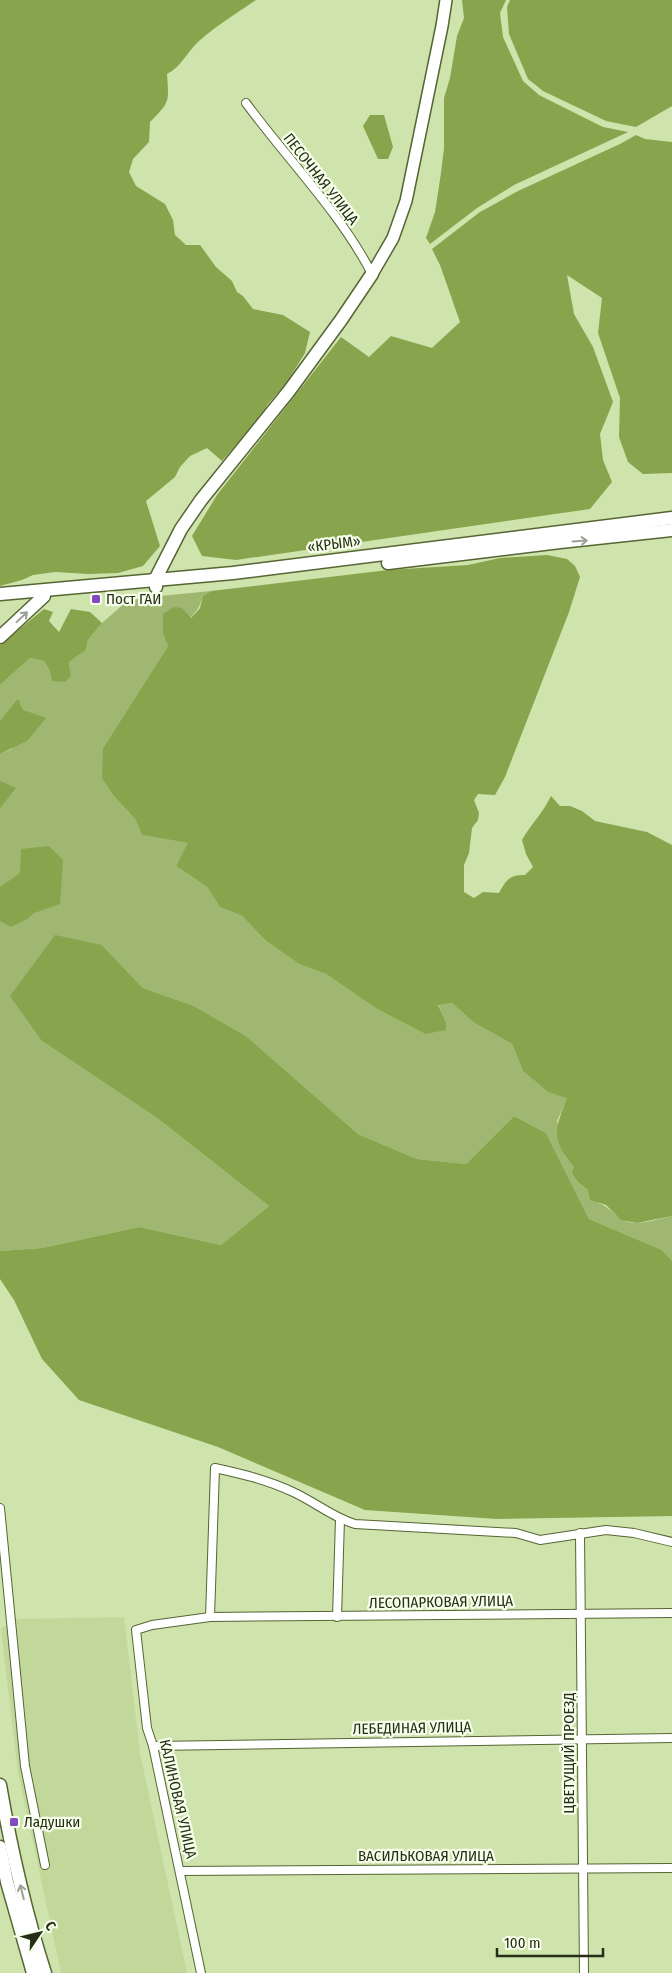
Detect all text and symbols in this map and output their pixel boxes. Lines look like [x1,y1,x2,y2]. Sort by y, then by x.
street label: ПЕСОЧНАЯ УЛИЦА [280,130,362,229]
street label: «КРЫМ» [306,532,362,556]
one-way arrow [571,536,587,545]
place label: Пост ГАИ [106,590,161,608]
marker: Пост ГАИ [90,593,102,605]
one-way arrow [15,611,28,623]
street label: ЛЕСОПАРКОВАЯ УЛИЦА [369,1592,513,1612]
street label: ЦВЕТУЩИЙ ПРОЕЗД [560,1692,578,1814]
street label: ЛЕБЕДИНАЯ УЛИЦА [352,1718,472,1738]
street label: КАЛИНОВАЯ УЛИЦА [156,1738,201,1861]
place label: Ладушки [24,1813,80,1831]
marker: Ладушки [8,1816,20,1828]
street label: ВАСИЛЬКОВАЯ УЛИЦА [358,1847,494,1865]
one-way arrow [17,1885,27,1901]
north arrow [15,1908,65,1958]
text: С [41,1918,60,1934]
scale bar [497,1926,603,1958]
text: 100 m [504,1934,541,1952]

